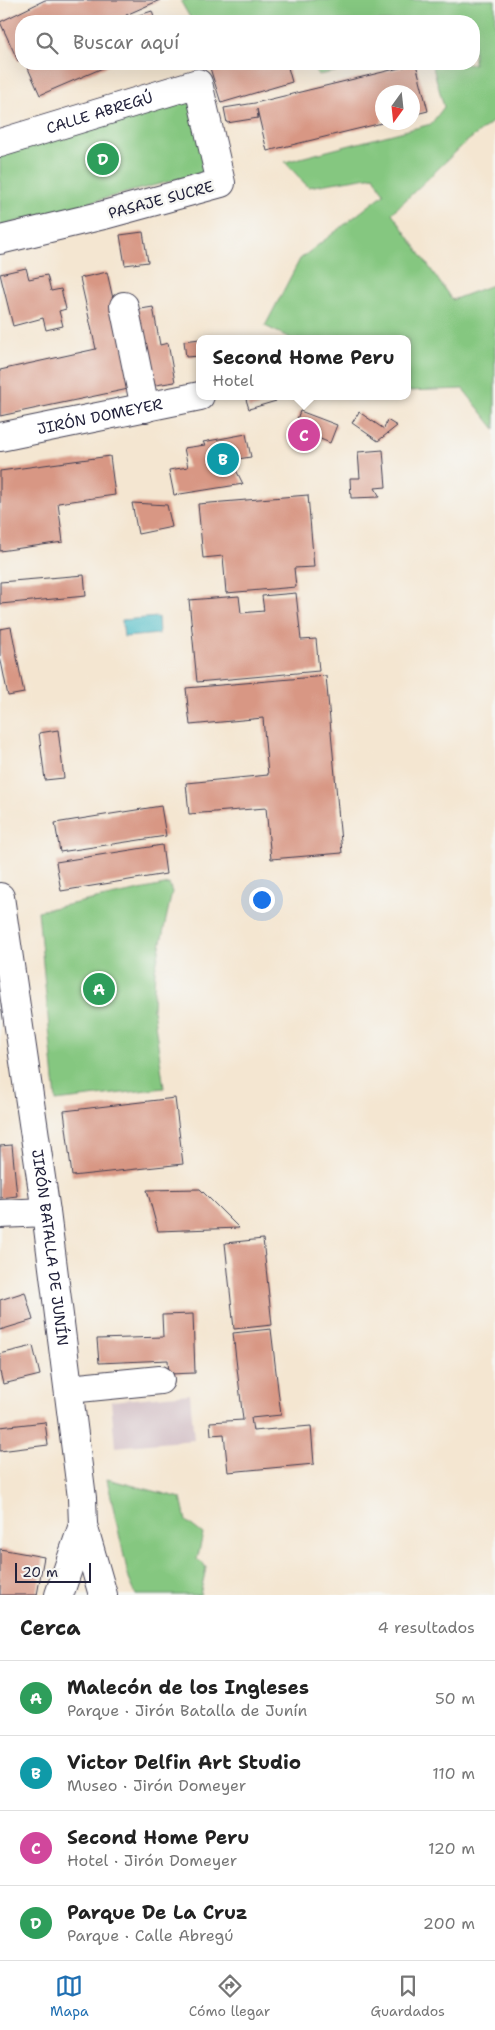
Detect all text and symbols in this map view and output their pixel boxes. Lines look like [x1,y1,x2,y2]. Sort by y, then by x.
search box [15,15,480,70]
icon: search [33,29,61,57]
text: Buscar aquí [73,30,179,55]
north arrow [375,85,420,130]
street label: CALLE ABREGÚ [44,86,155,138]
pin: D [87,140,119,178]
street label: PASAJE SUCRE [106,176,216,224]
popup [196,335,411,400]
text: Second Home Peru [212,345,395,370]
text: Hotel [212,370,254,391]
street label: JIRÓN DOMEYER [35,394,164,439]
pin: C [288,416,320,454]
pin: B [207,440,239,478]
your location [249,887,275,913]
pin: A [83,970,115,1008]
street label: JIRÓN BATALLA DE JUNÍN [27,1148,73,1347]
scale bar [15,1560,91,1583]
text: 20 m [22,1563,58,1581]
text: Cerca [20,1614,81,1642]
text: 4 resultados [377,1617,475,1638]
text: Malecón de los Ingleses [67,1675,309,1700]
text: A [30,1688,42,1709]
text: 50 m [435,1688,475,1709]
text: Parque · Jirón Batalla de Junín [67,1700,307,1721]
text: Victor Delfin Art Studio [67,1750,301,1775]
text: B [31,1763,41,1784]
text: 110 m [432,1763,475,1784]
text: Museo · Jirón Domeyer [67,1775,246,1796]
text: Second Home Peru [67,1825,249,1850]
text: C [31,1838,41,1859]
text: 120 m [428,1838,475,1859]
text: Hotel · Jirón Domeyer [67,1850,237,1871]
text: Parque De La Cruz [67,1900,248,1925]
text: D [30,1913,42,1934]
text: 200 m [423,1913,475,1934]
text: Parque · Calle Abregú [67,1925,234,1946]
tab: Mapa [50,1972,89,2020]
tab: Cómo llegar [189,1972,270,2020]
tab: Guardados [370,1972,445,2020]

